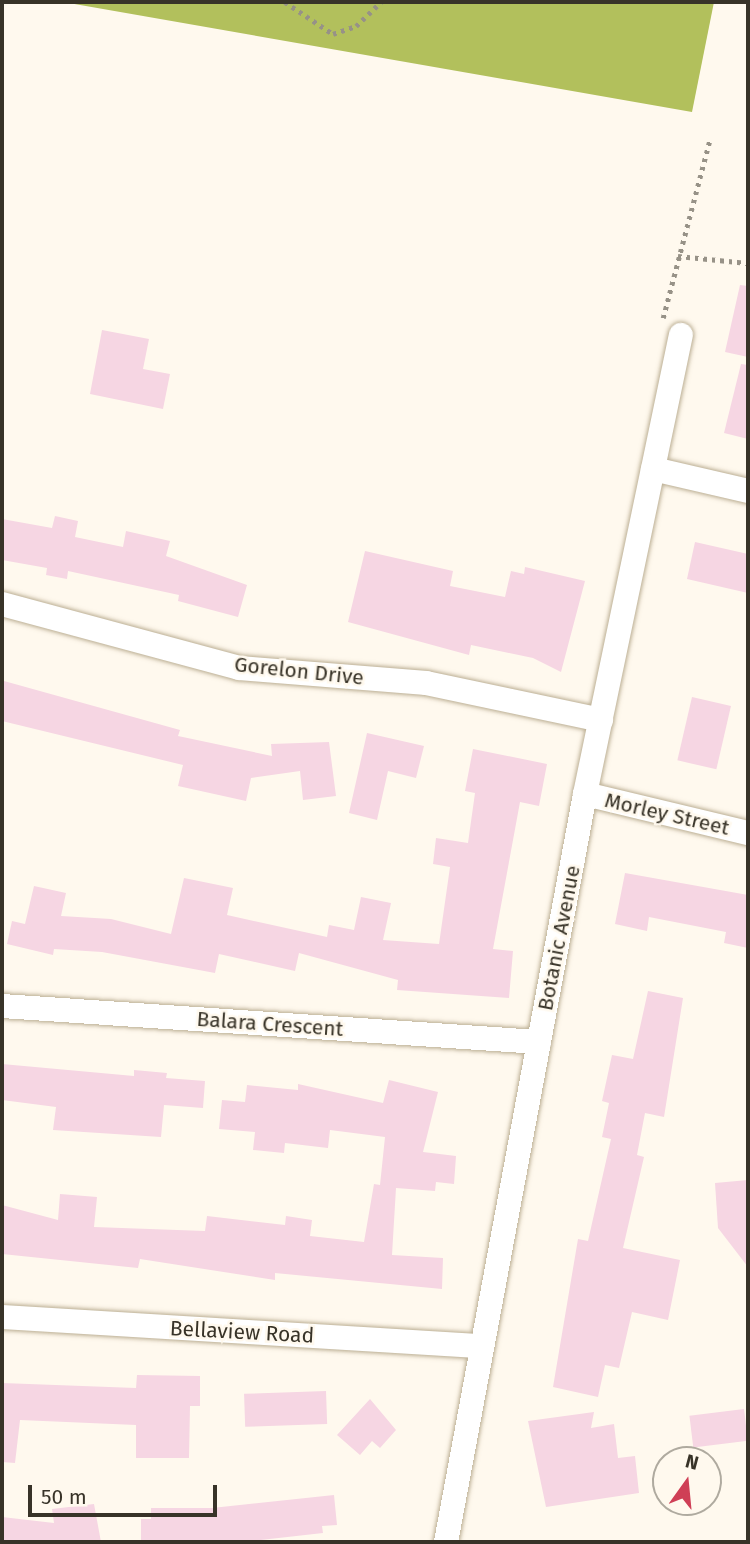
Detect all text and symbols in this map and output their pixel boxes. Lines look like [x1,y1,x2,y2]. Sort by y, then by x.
street label: Gorelon Drive [233,652,365,690]
street label: Morley Street [602,787,732,841]
street label: Botanic Avenue [533,863,585,1013]
street label: Balara Crescent [196,1006,344,1042]
street label: Bellaview Road [169,1316,315,1348]
north arrow [652,1446,722,1516]
text: N [683,1449,701,1475]
scale bar [32,1470,220,1514]
text: 50 m [41,1484,87,1510]

